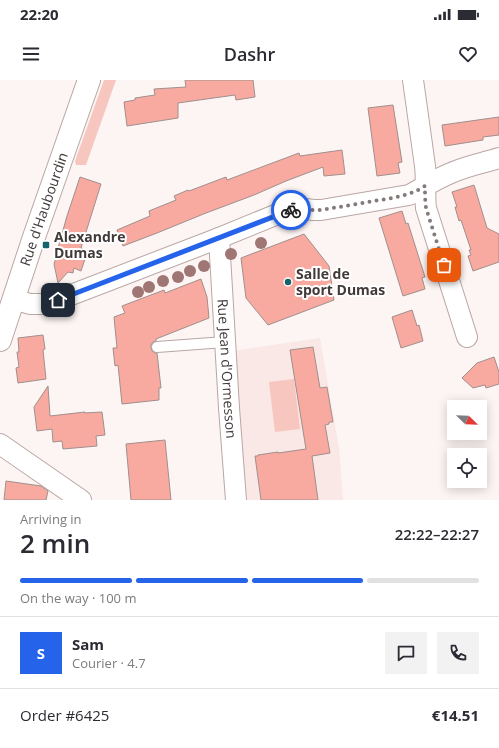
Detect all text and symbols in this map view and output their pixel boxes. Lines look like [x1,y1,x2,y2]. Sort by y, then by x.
text: 22:20 [20,4,59,24]
text: Dashr [224,42,275,66]
icon: menu [20,43,42,65]
icon: heart [457,43,479,65]
street label: Rue d'Haubourdin [15,150,72,268]
courier [271,190,311,230]
icon: bike [280,199,302,221]
place label: Alexandre Dumas [54,227,125,262]
marker: Alexandre Dumas [41,240,51,250]
pin [427,248,461,282]
icon: bag [433,254,455,276]
place label: Salle de sport Dumas [296,264,385,299]
marker: Salle de sport Dumas [283,277,293,287]
pin [41,283,75,317]
icon: home [47,289,69,311]
street label: Rue Jean d'Ormesson [214,298,241,439]
north arrow [447,400,487,440]
map controls [447,400,487,488]
button: locate [447,448,487,488]
text: Arriving in [20,510,82,528]
text: 22:22–22:27 [395,524,479,544]
text: 2 min [20,525,90,561]
text: On the way · 100 m [20,589,136,607]
button: chat [385,632,427,674]
button: phone [437,632,479,674]
text: Sam [72,634,104,654]
text: S [37,643,45,663]
text: Courier · 4.7 [72,654,146,672]
text: Order #6425 [20,705,109,725]
text: €14.51 [432,705,479,725]

